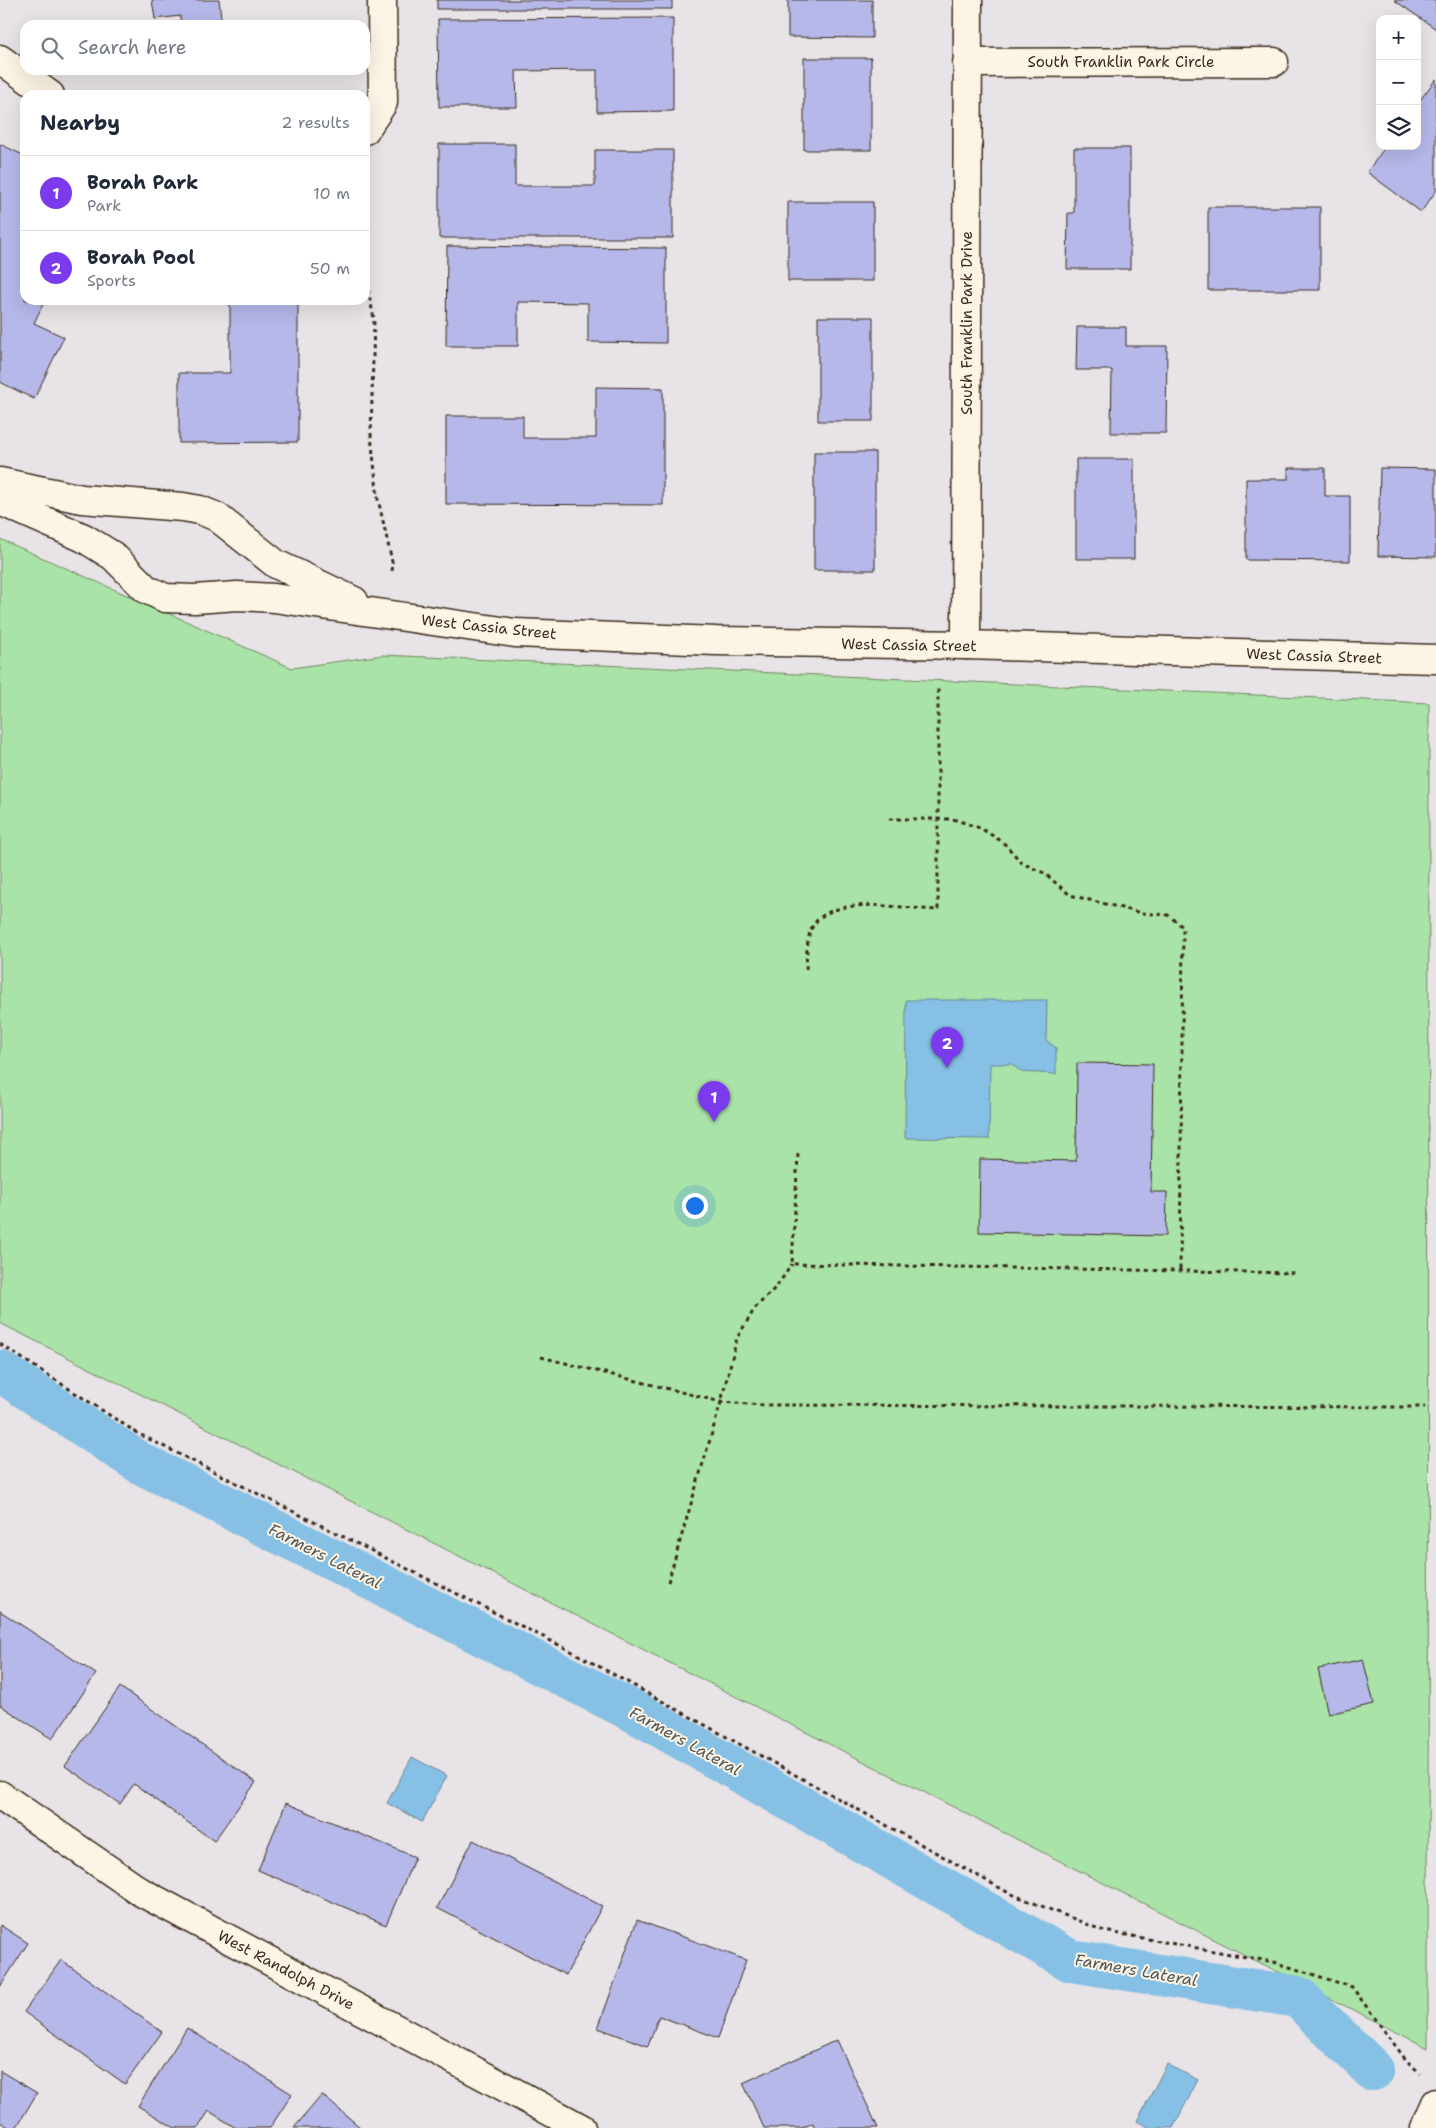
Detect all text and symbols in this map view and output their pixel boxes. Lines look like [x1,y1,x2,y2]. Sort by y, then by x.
map controls [1376,15,1421,150]
button: + [1376,15,1421,60]
search box [20,20,370,75]
icon: search [38,34,66,62]
text: Search here [78,35,187,60]
street label: South Franklin Park Circle [1028,52,1214,72]
button: − [1376,60,1421,105]
button: layers [1376,105,1421,150]
text: Nearby [40,109,120,137]
text: 2 results [281,112,350,133]
text: Borah Park [87,170,198,195]
text: 1 [52,183,60,204]
text: 10 m [313,183,350,204]
text: Park [87,195,121,216]
street label: South Franklin Park Drive [957,231,977,415]
text: Borah Pool [87,245,195,270]
text: 2 [50,258,62,279]
text: 50 m [310,258,350,279]
text: Sports [87,270,136,291]
street label: West Cassia Street [420,610,558,644]
street label: West Cassia Street [841,634,977,656]
street label: West Cassia Street [1246,644,1382,668]
pin: 2 [931,1027,963,1068]
pin: 1 [698,1081,730,1122]
your location [682,1193,708,1219]
water label: Farmers Lateral [265,1518,385,1594]
water label: Farmers Lateral [626,1702,744,1780]
street label: West Randolph Drive [214,1925,358,2015]
water label: Farmers Lateral [1073,1949,1199,1991]

